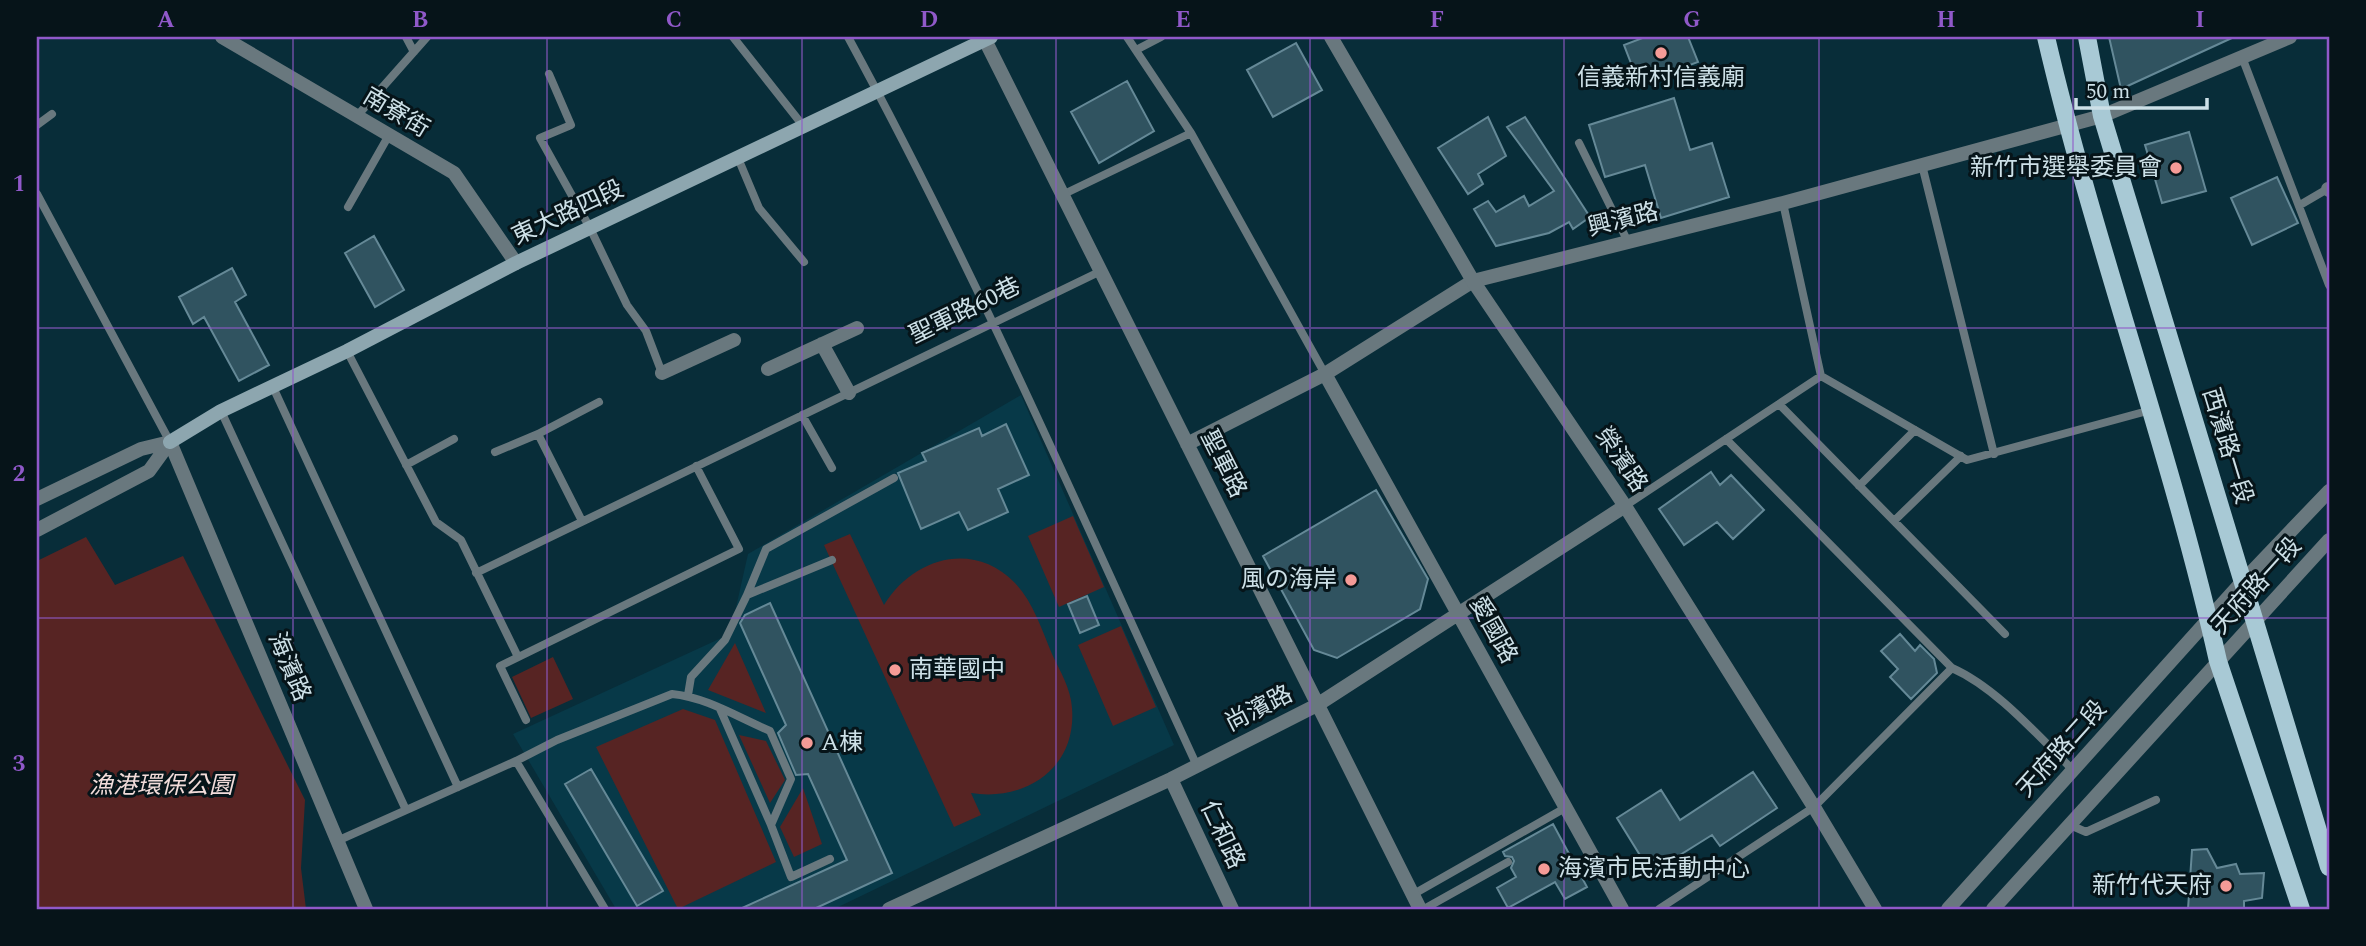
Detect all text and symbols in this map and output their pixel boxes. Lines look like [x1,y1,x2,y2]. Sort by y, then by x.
text: A [157,3,175,38]
text: B [412,3,428,38]
text: C [666,3,682,38]
text: D [920,3,938,38]
text: E [1175,3,1191,38]
text: F [1430,3,1444,38]
text: G [1683,3,1701,38]
text: H [1936,3,1956,38]
text: I [2195,3,2205,38]
marker: 信義新村信義廟 [1653,45,1669,61]
place label: 信義新村信義廟 [1577,60,1745,96]
scale bar [2076,66,2207,110]
text: 50 m [2086,76,2130,108]
street label: 南寮街 [356,79,436,147]
place label: 新竹市選舉委員會 [1970,150,2162,186]
marker: 新竹市選舉委員會 [2168,160,2184,176]
text: 1 [13,167,25,202]
street label: 東大路四段 [506,171,630,255]
street label: 興濱路 [1584,194,1662,246]
street label: 聖軍路60巷 [903,269,1027,353]
street label: 西濱路一段 [2192,383,2262,509]
street label: 榮濱路 [1586,420,1656,500]
street label: 聖軍路 [1191,424,1255,504]
text: 2 [13,457,26,492]
street label: 天府路一段 [2203,529,2311,643]
place label: 風の海岸 [1241,562,1337,598]
marker: 風の海岸 [1343,572,1359,588]
street label: 愛國路 [1460,590,1526,670]
street label: 海濱路 [258,627,320,707]
place label: 南華國中 [909,652,1005,688]
marker: 南華國中 [887,662,903,678]
street label: 尚濱路 [1219,677,1299,741]
street label: 天府路二段 [2008,692,2116,806]
place label: A棟 [821,725,863,761]
marker: A棟 [799,735,815,751]
text: 3 [13,747,26,782]
park label: 漁港環保公園 [89,768,236,804]
street label: 仁和路 [1190,795,1254,875]
place label: 海濱市民活動中心 [1558,851,1750,887]
marker: 海濱市民活動中心 [1536,861,1552,877]
place label: 新竹代天府 [2092,868,2212,904]
marker: 新竹代天府 [2218,878,2234,894]

